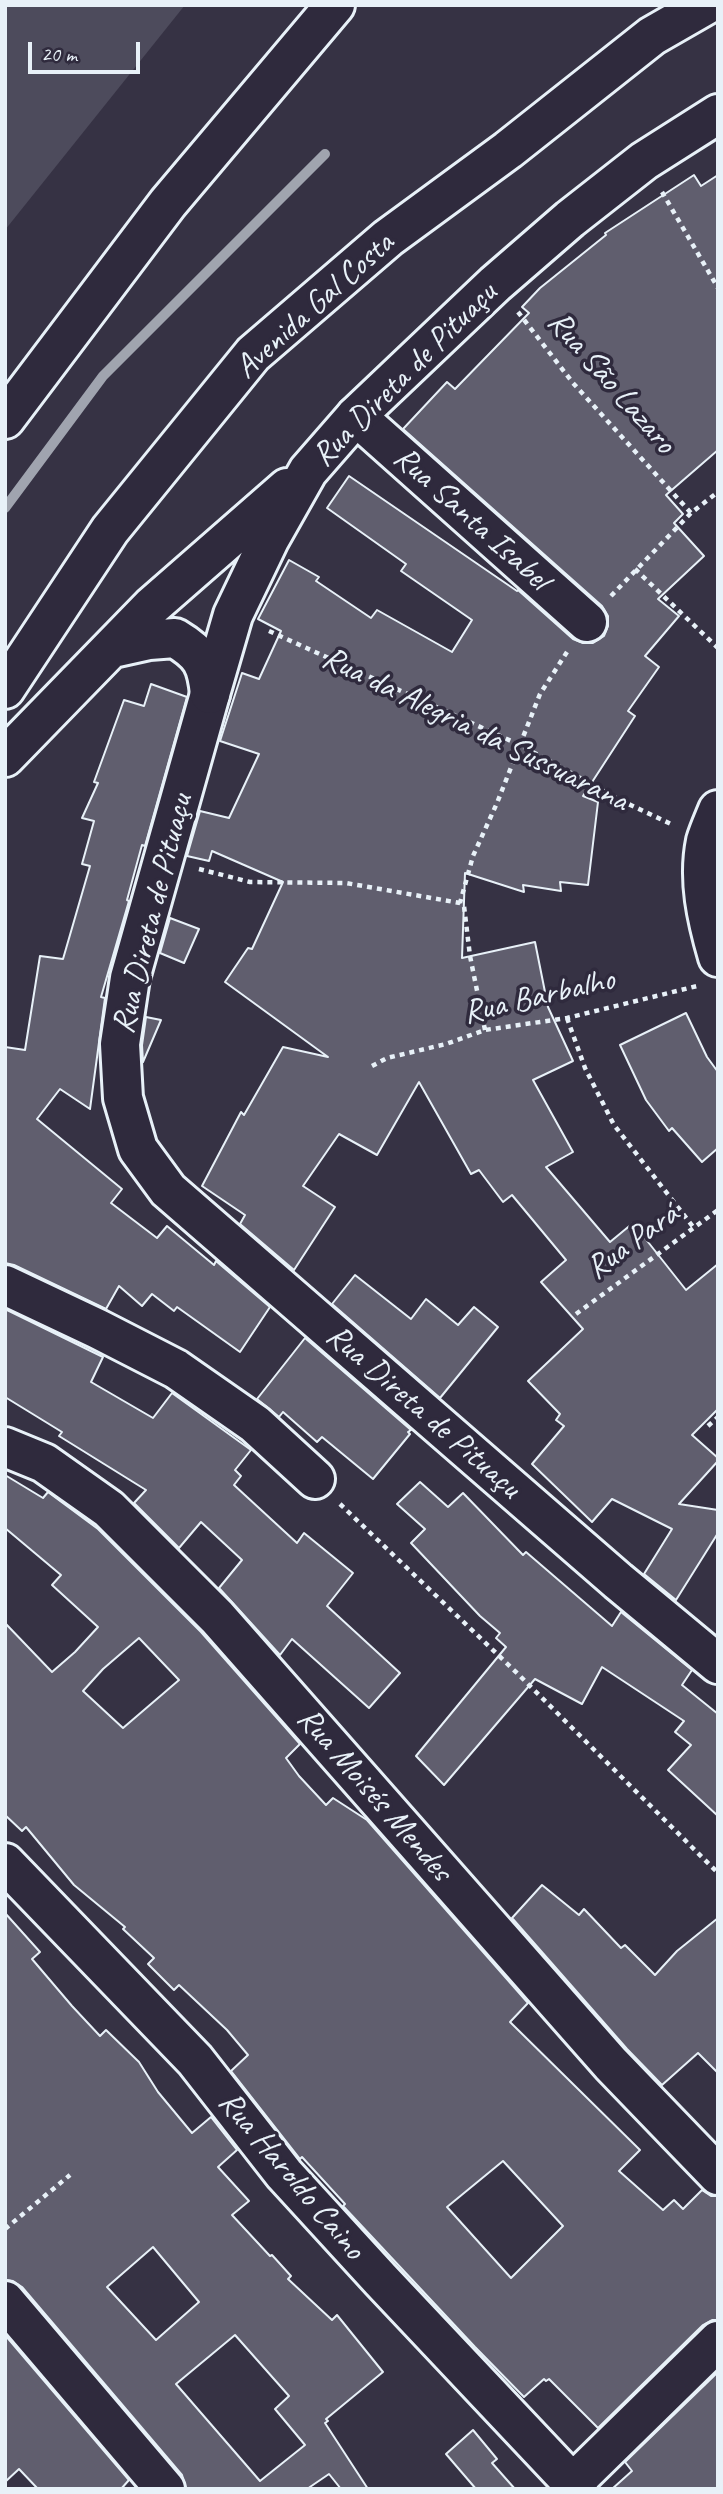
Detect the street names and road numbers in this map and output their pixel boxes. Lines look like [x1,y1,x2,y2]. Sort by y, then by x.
street label: Avenida Gal Costa [227,224,403,388]
street label: Rua Direta de Pituaçu [304,274,506,476]
street label: Rua São Lazaro [538,304,684,462]
street label: Rua Santa Isabel [385,439,557,599]
street label: Rua da Alegria da Sussuarana [316,639,634,821]
street label: Rua Direta de Pituaçu [104,790,202,1038]
street label: Rua Barbalho [460,960,618,1034]
street label: Rua Pará [579,1195,687,1289]
street label: Rua Direta de Pituaçu [318,1317,528,1507]
street label: Rua Moisés Mendes [288,1700,460,1890]
street label: Rua Haroldo Caino [209,2084,373,2268]

